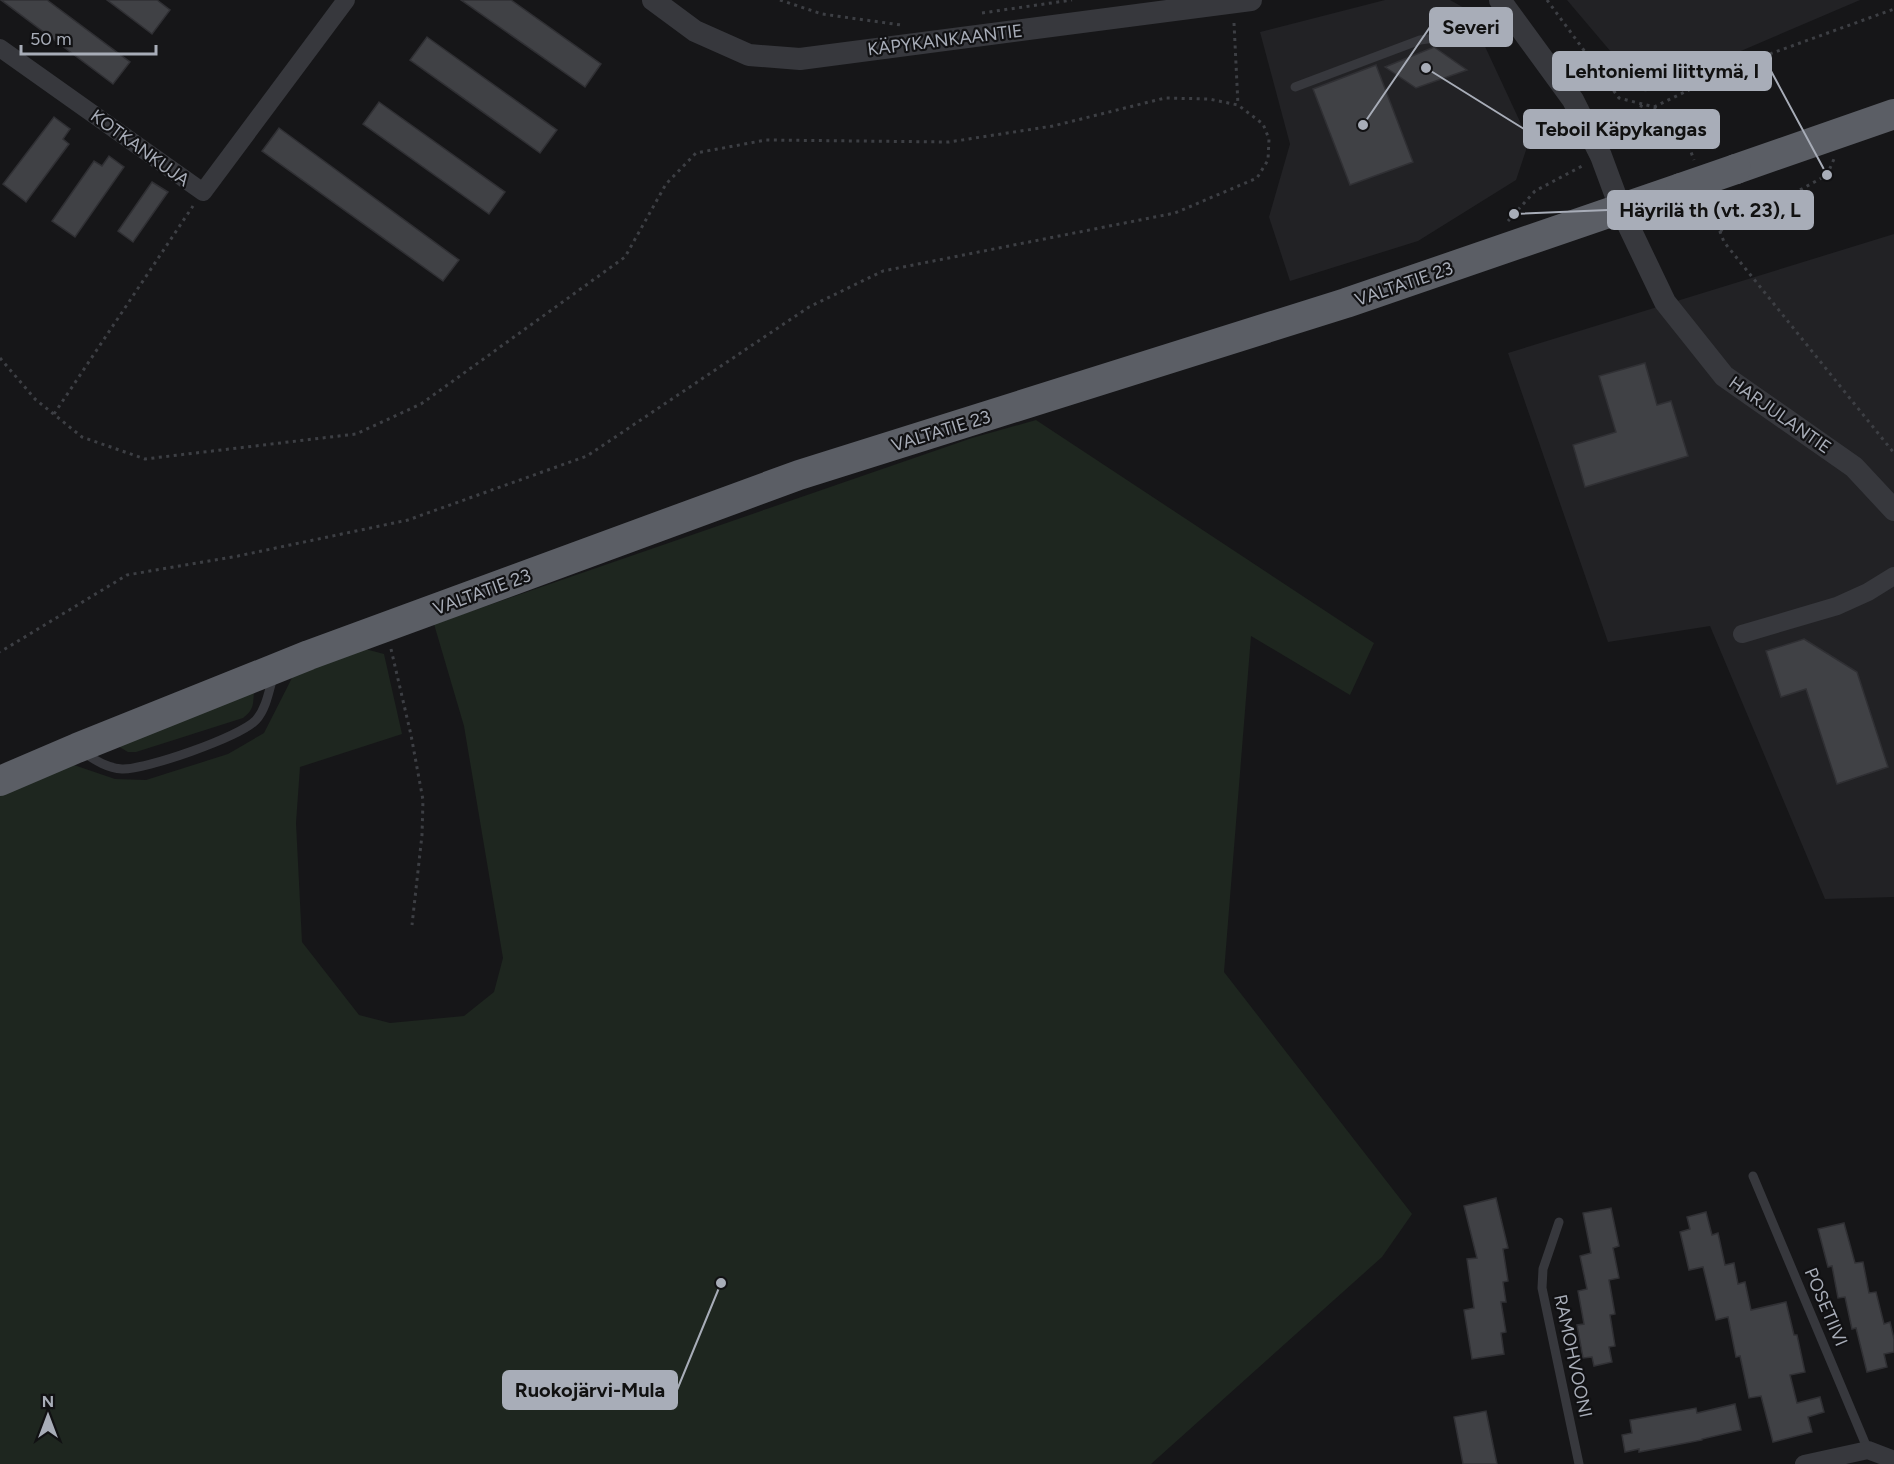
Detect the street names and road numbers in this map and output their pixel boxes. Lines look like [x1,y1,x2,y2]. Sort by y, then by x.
street label: KÄPYKANKAANTIE [866,20,1024,60]
street label: KOTKANKUJA [86,105,194,191]
street label: VALTATIE 23 [1352,257,1456,311]
street label: HARJULANTIE [1725,372,1835,458]
street label: VALTATIE 23 [889,406,993,456]
street label: VALTATIE 23 [430,564,534,620]
street label: POSETIIVI [1800,1264,1852,1350]
street label: RAMOHVOONI [1549,1292,1597,1420]

